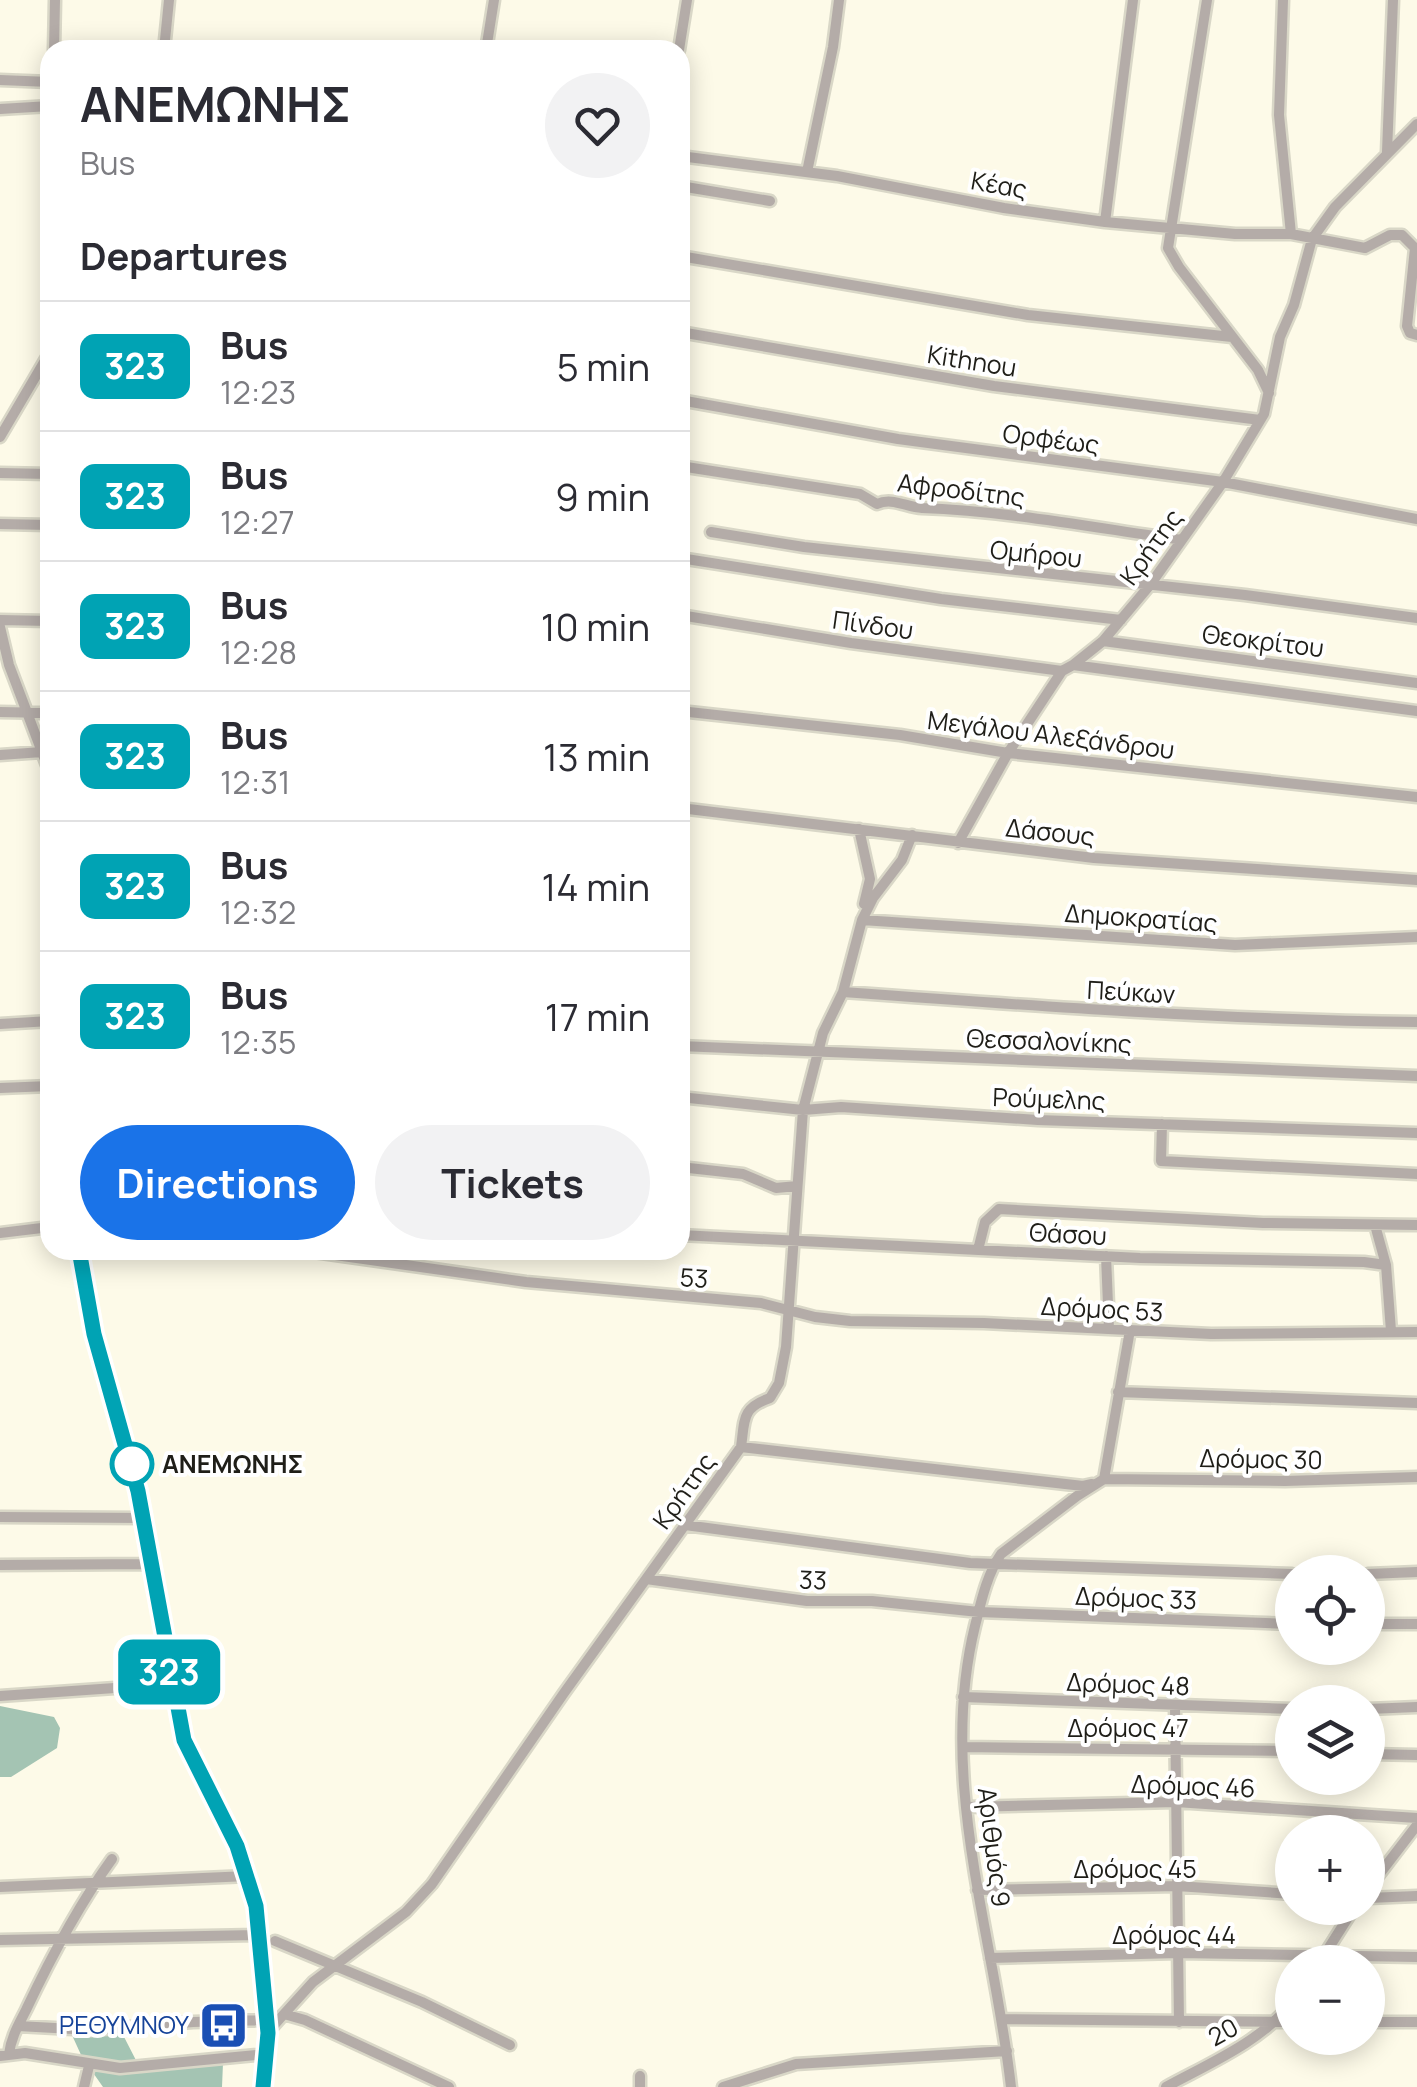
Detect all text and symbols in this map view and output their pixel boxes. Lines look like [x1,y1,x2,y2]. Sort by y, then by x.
text: ΑΝΕΜΩΝΗΣ [80,71,351,136]
button: heart [545,73,650,178]
text: Bus [80,141,135,185]
street label: Κέας [968,162,1030,207]
text: Departures [80,229,288,281]
text: Bus [220,318,288,370]
street label: Κithnou [925,336,1019,385]
text: 5 min [557,340,650,392]
text: 323 [104,342,166,390]
text: 12:23 [220,370,296,414]
street label: Ορφέως [1001,415,1101,462]
text: Bus [220,448,288,500]
street label: Αφροδίτης [895,464,1027,515]
text: 9 min [555,470,650,522]
text: 323 [104,472,166,520]
text: 12:27 [220,500,295,544]
street label: Κρήτης [1111,501,1190,592]
street label: Ομήρου [988,531,1084,576]
text: Bus [220,578,288,630]
text: 10 min [541,600,650,652]
text: 323 [104,602,166,650]
street label: Πίνδου [830,602,916,647]
street label: Θεοκρίτου [1200,616,1326,665]
text: 12:28 [220,630,297,674]
street label: Μεγάλου Αλεξάνδρου [926,702,1177,767]
text: Bus [220,708,288,760]
text: 13 min [543,730,650,782]
text: 323 [104,732,166,780]
text: 12:31 [220,760,290,804]
street label: Δάσους [1004,809,1096,854]
text: Bus [220,838,288,890]
text: 14 min [542,860,650,912]
text: 323 [104,862,166,910]
text: 12:32 [220,890,296,934]
street label: Δημοκρατίας [1063,895,1219,940]
text: Bus [220,968,288,1020]
street label: Πεύκων [1086,972,1176,1011]
text: 17 min [545,990,650,1042]
text: 323 [104,992,166,1040]
text: 12:35 [220,1020,296,1064]
street label: Θεσσαλονίκης [966,1020,1133,1061]
street label: Ρούμελης [992,1079,1106,1118]
button: Directions [80,1125,355,1240]
button: Tickets [375,1125,650,1240]
street label: Θάσου [1028,1214,1108,1253]
street label: 53 [679,1259,709,1296]
street label: Δρόμος 53 [1040,1288,1164,1329]
street label: Δρόμος 30 [1199,1440,1323,1477]
marker: ΑΝΕΜΩΝΗΣ [111,1443,153,1485]
street label: Κρήτης [644,1445,723,1536]
place label: ΑΝΕΜΩΝΗΣ [162,1446,303,1481]
map controls [1275,1555,1385,2055]
button: locate [1275,1555,1385,1665]
street label: 33 [799,1562,827,1597]
street label: Δρόμος 33 [1074,1578,1198,1617]
line badge: 323 [111,1640,226,1704]
text: 323 [138,1648,200,1696]
street label: Δρόμος 48 [1066,1664,1190,1703]
button: layers [1275,1685,1385,1795]
street label: Δρόμος 47 [1067,1710,1189,1745]
street label: Δρόμος 46 [1130,1766,1256,1805]
street label: Αριθμός 9 [970,1785,1019,1909]
button: + [1275,1815,1385,1925]
street label: Δρόμος 45 [1073,1851,1197,1886]
street label: Δρόμος 44 [1112,1917,1236,1952]
button: − [1275,1945,1385,2055]
bus stop icon: ΡΕΘΥΜΝΟΥ [198,1999,250,2051]
place label: ΡΕΘΥΜΝΟΥ [59,2007,189,2042]
street label: 20 [1201,2009,1244,2054]

